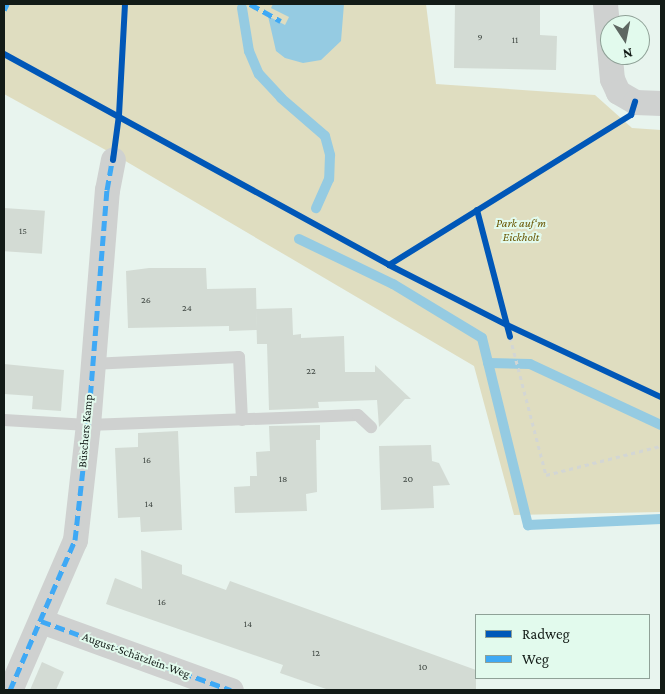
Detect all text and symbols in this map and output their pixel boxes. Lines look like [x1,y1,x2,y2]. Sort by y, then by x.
north arrow [600,15,650,65]
house number: 9 [477,31,483,43]
house number: 11 [512,34,518,46]
text: N [621,45,634,63]
park label: Park auf‘m Eickholt [496,217,546,245]
house number: 15 [19,225,27,237]
house number: 26 [141,294,151,306]
house number: 24 [182,302,192,314]
house number: 22 [306,365,316,377]
street label: Büschers Kamp [76,394,96,468]
house number: 16 [143,454,151,466]
house number: 18 [279,473,287,485]
house number: 20 [403,473,413,485]
house number: 14 [145,498,153,510]
house number: 16 [158,596,166,608]
legend [475,614,650,679]
house number: 14 [244,618,252,630]
text: Radweg [522,626,570,642]
street label: August-Schätzlein-Weg [80,630,192,682]
house number: 12 [312,647,320,659]
text: Weg [522,651,549,667]
house number: 10 [419,661,427,673]

